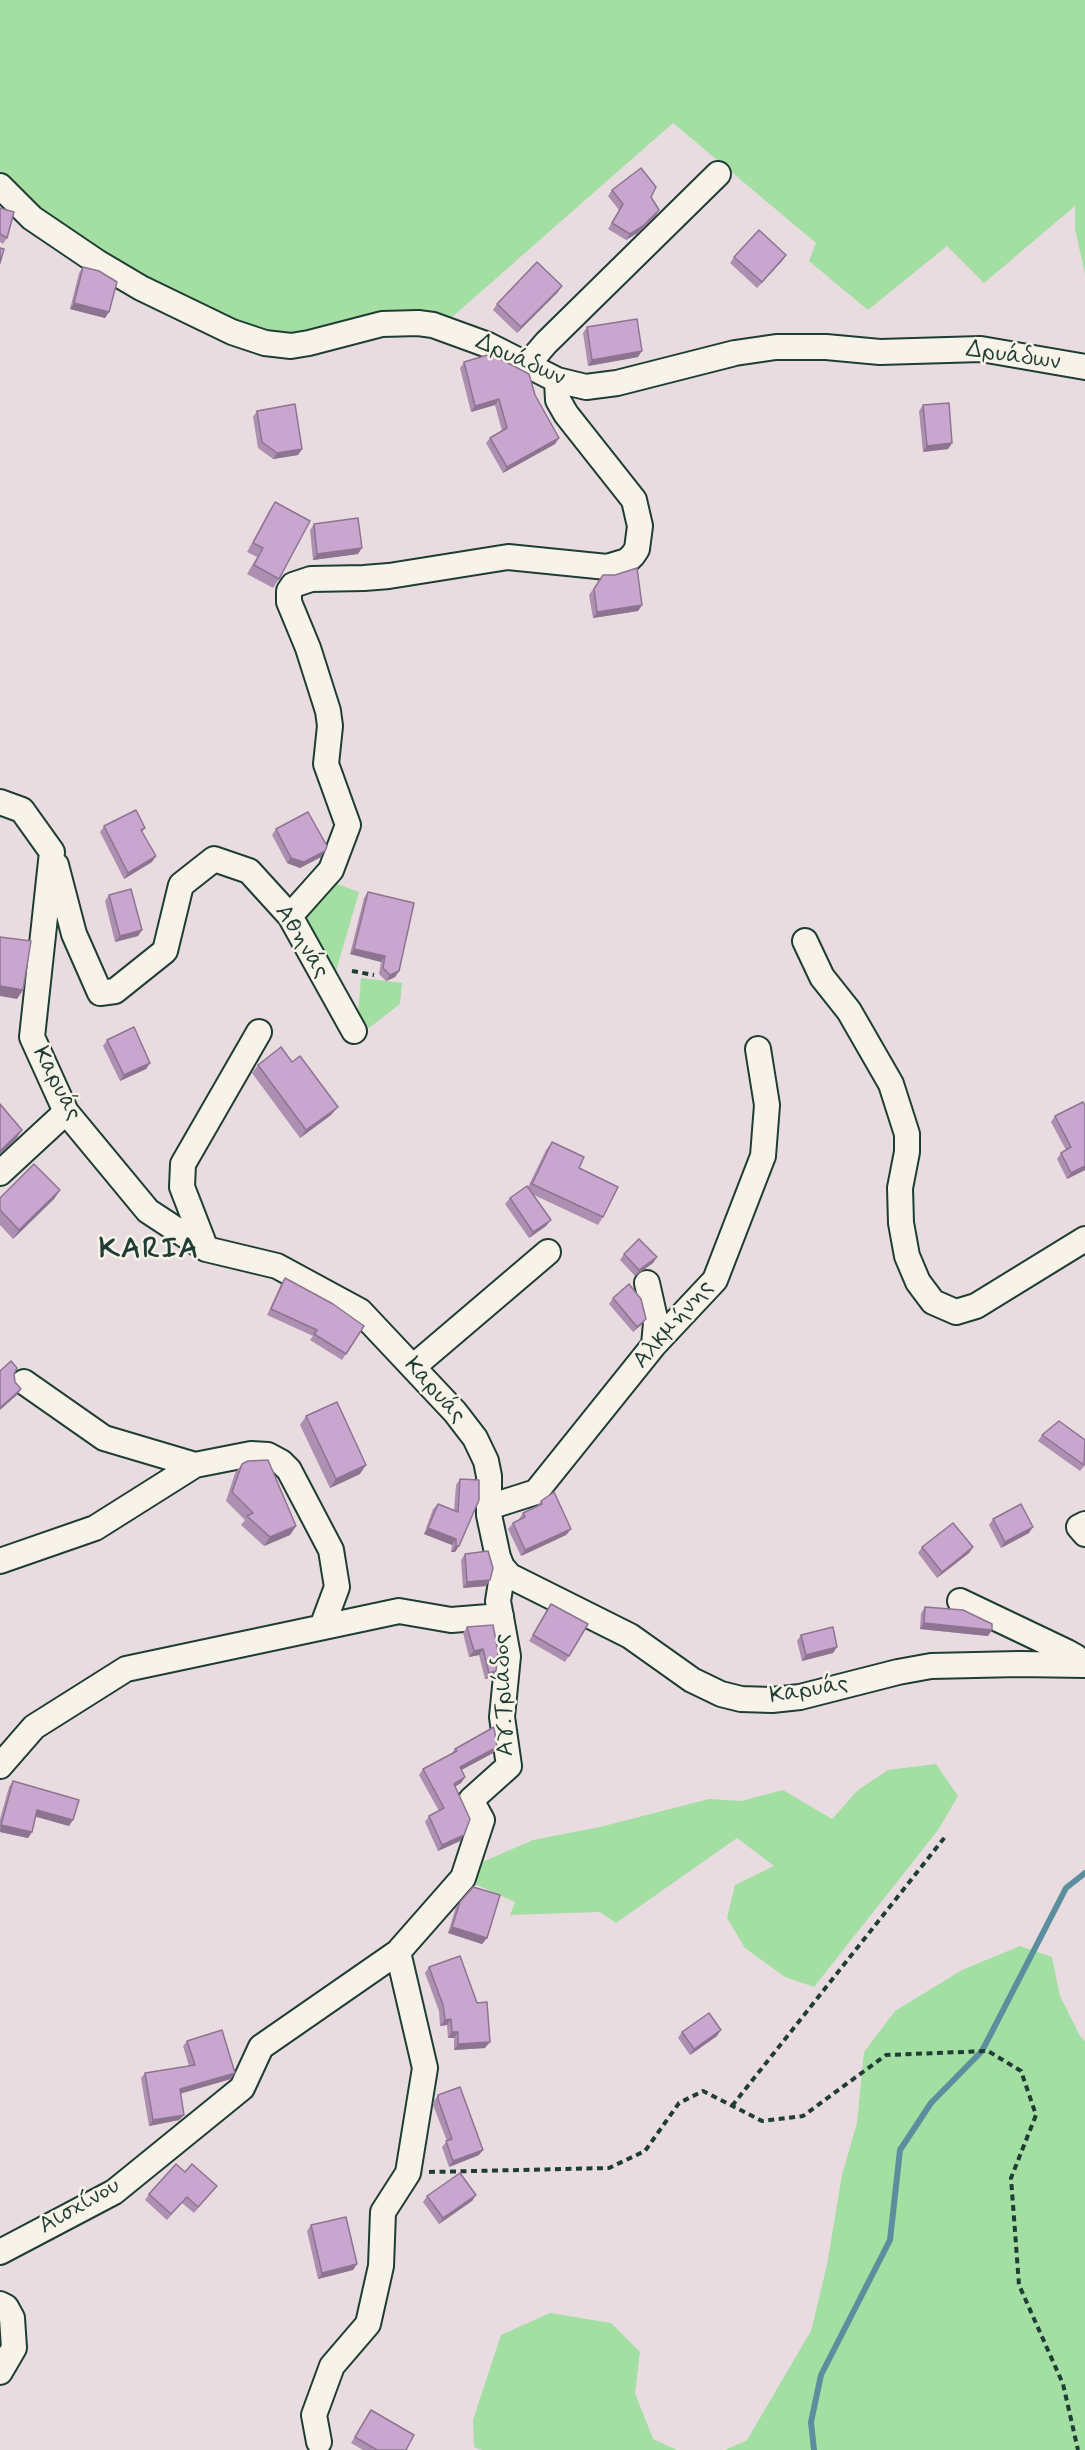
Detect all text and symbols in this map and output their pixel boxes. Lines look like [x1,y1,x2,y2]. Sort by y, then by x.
street label: Δρυάδων [471,329,569,393]
street label: Δρυάδων [964,336,1062,378]
street label: Αθηνάς [267,900,335,984]
street label: Καρυάς [25,1042,87,1126]
district label: KARIA [98,1233,200,1269]
street label: Αλκμήνης [628,1275,720,1375]
street label: Καρυάς [397,1352,471,1430]
street label: Αγ.Τριάδος [488,1633,522,1757]
street label: Καρυάς [767,1670,851,1712]
street label: Αισχίνου [34,2172,126,2242]

